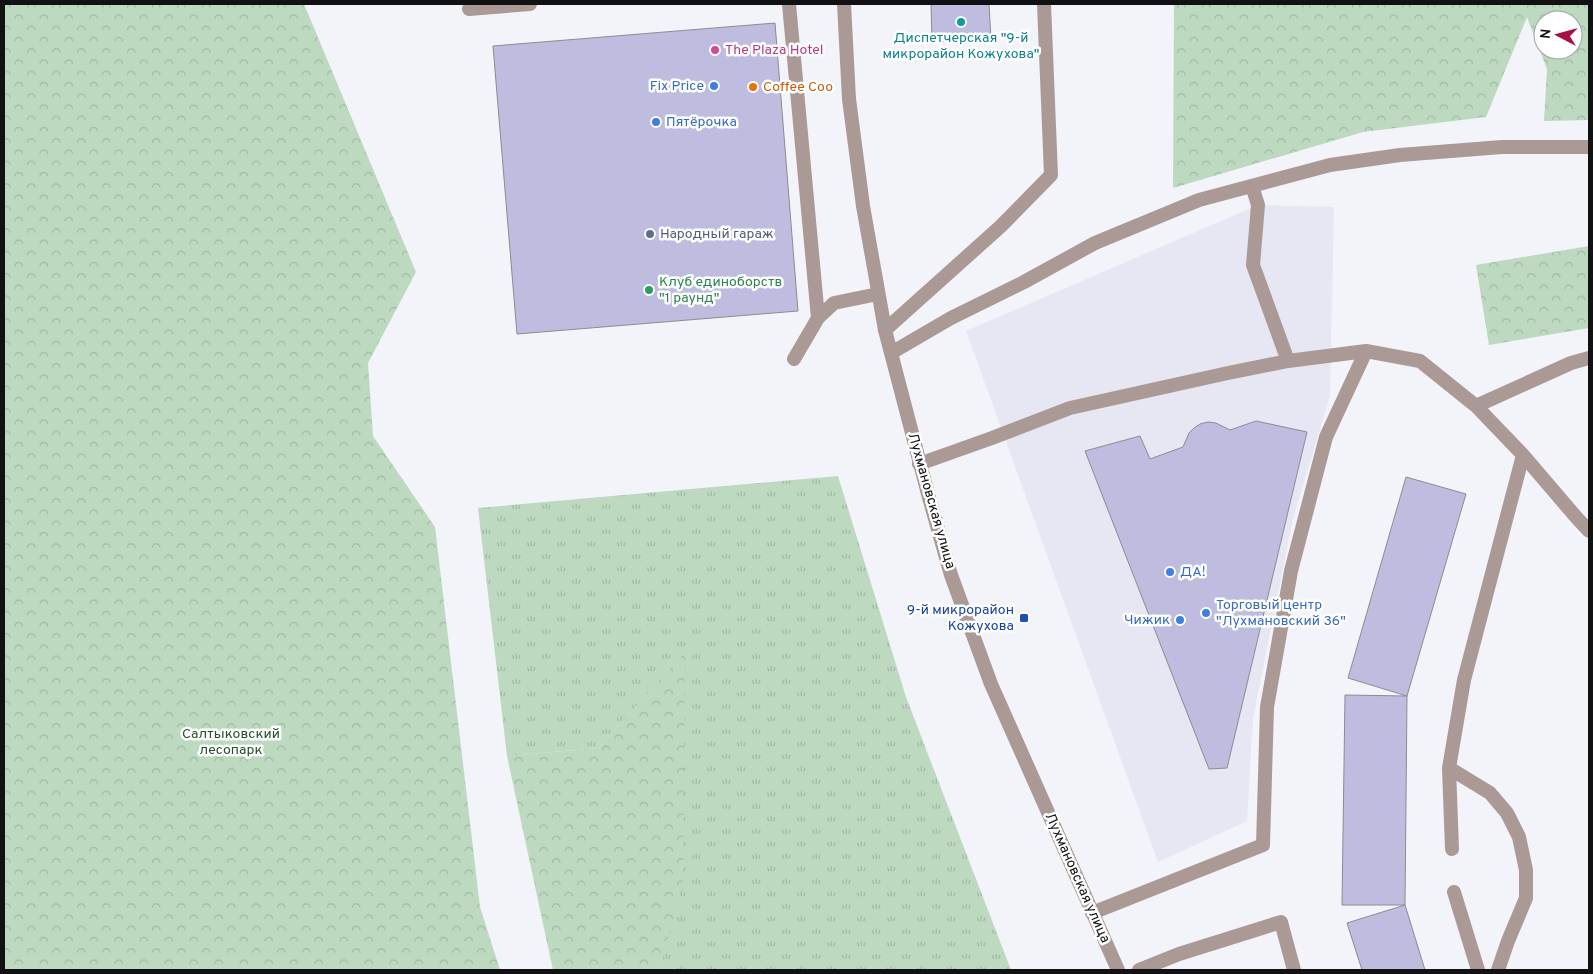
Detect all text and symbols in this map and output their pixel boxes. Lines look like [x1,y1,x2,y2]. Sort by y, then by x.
north arrow [1533,10,1583,60]
marker: Диспетчерская "9-й микрорайон Кожухова" [955,16,967,28]
text: N [1538,28,1556,40]
place label: Диспетчерская "9-й микрорайон Кожухова" [883,30,1039,63]
place label: The Plaza Hotel [725,42,824,59]
marker: The Plaza Hotel [709,44,721,56]
place label: Fix Price [650,78,704,95]
place label: Coffee Coo [763,79,833,96]
marker: Fix Price [708,80,720,92]
marker: Coffee Coo [747,81,759,93]
place label: Пятёрочка [666,114,737,131]
marker: Пятёрочка [650,116,662,128]
place label: Народный гараж [660,226,774,243]
marker: Народный гараж [644,228,656,240]
place label: Клуб единоборств "1 раунд" [659,274,782,307]
marker: Клуб единоборств "1 раунд" [643,284,655,296]
street label: Лухмановская улица [903,431,959,571]
place label: ДА! [1180,564,1206,581]
marker: ДА! [1164,566,1176,578]
place label: Торговый центр "Лухмановский 36" [1216,597,1346,630]
place label: 9-й микрорайон Кожухова [907,602,1014,635]
marker: Торговый центр "Лухмановский 36" [1200,607,1212,619]
marker: 9-й микрорайон Кожухова [1018,612,1030,624]
place label: Чижик [1124,612,1170,629]
marker: Чижик [1174,614,1186,626]
park label: Салтыковский лесопарк [182,726,280,759]
street label: Лухмановская улица [1041,810,1113,946]

